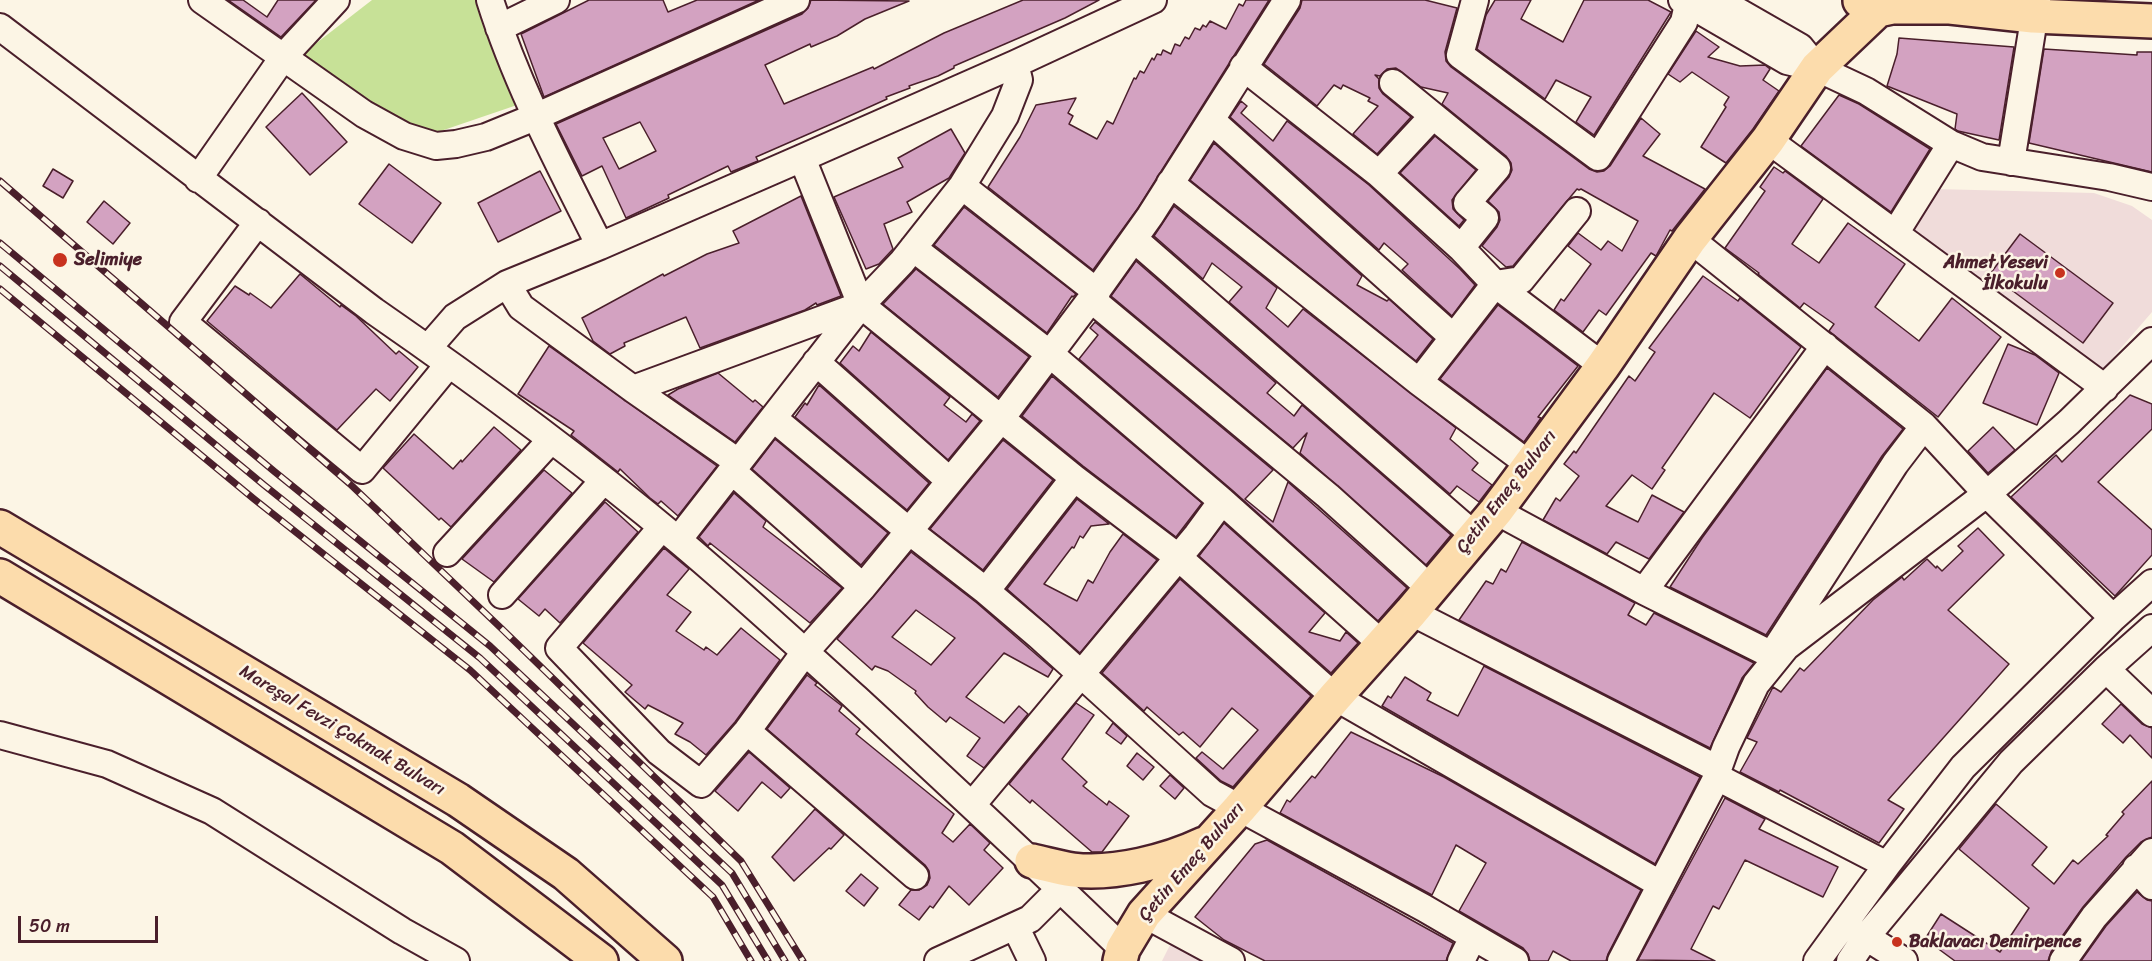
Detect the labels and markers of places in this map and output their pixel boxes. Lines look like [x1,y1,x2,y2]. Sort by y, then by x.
place label: Selimiye [74,249,142,271]
marker: Selimiye [51,251,69,269]
place label: Ahmet Yesevi İlkokulu [1944,252,2048,294]
marker: Ahmet Yesevi İlkokulu [2053,266,2067,280]
place label: Baklavacı Demirpence [1909,931,2081,953]
marker: Baklavacı Demirpence [1890,935,1904,949]

